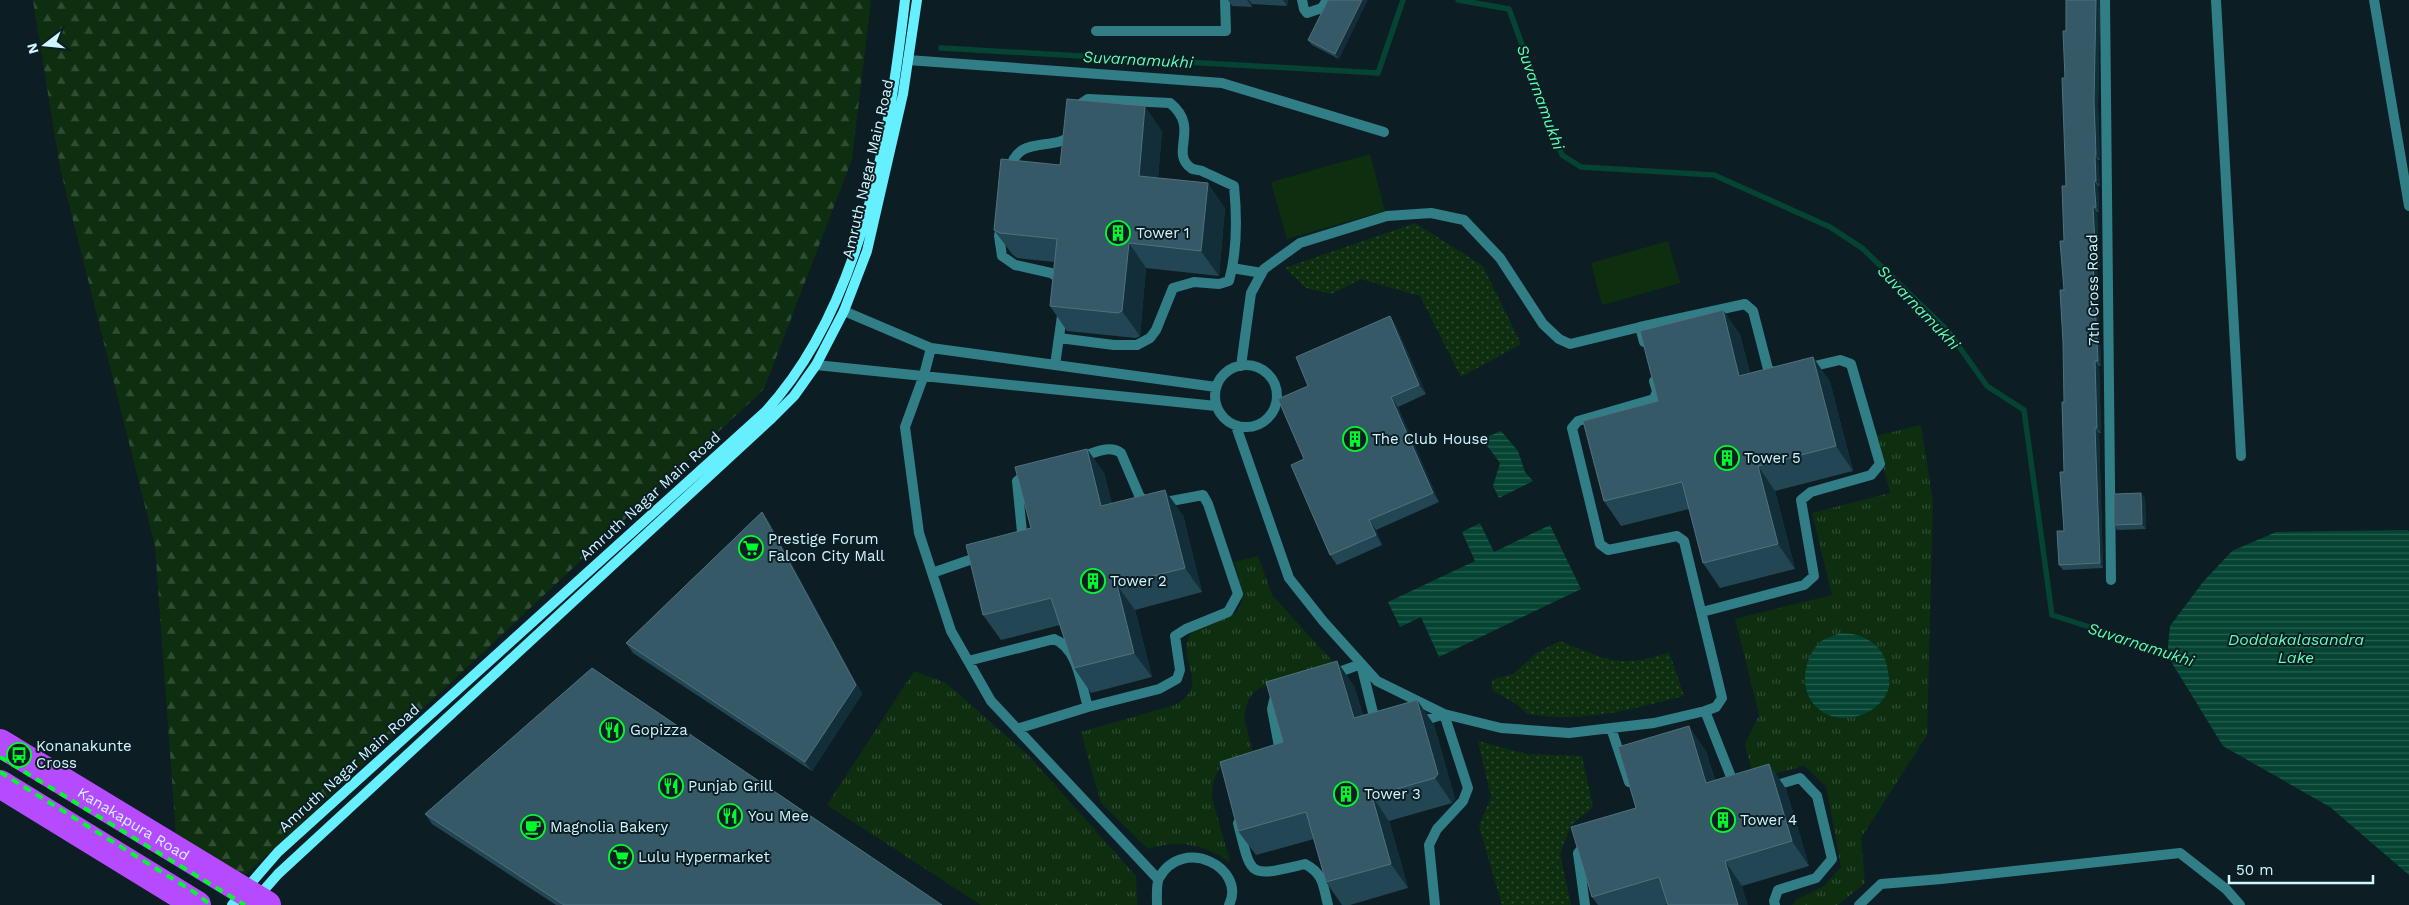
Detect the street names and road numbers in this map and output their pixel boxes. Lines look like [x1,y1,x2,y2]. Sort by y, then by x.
street label: Amruth Nagar Main Road [839,78,897,260]
street label: 7th Cross Road [2083,234,2103,346]
street label: Amruth Nagar Main Road [576,428,724,564]
street label: Amruth Nagar Main Road [275,700,423,836]
street label: Kanakapura Road [74,783,192,865]

